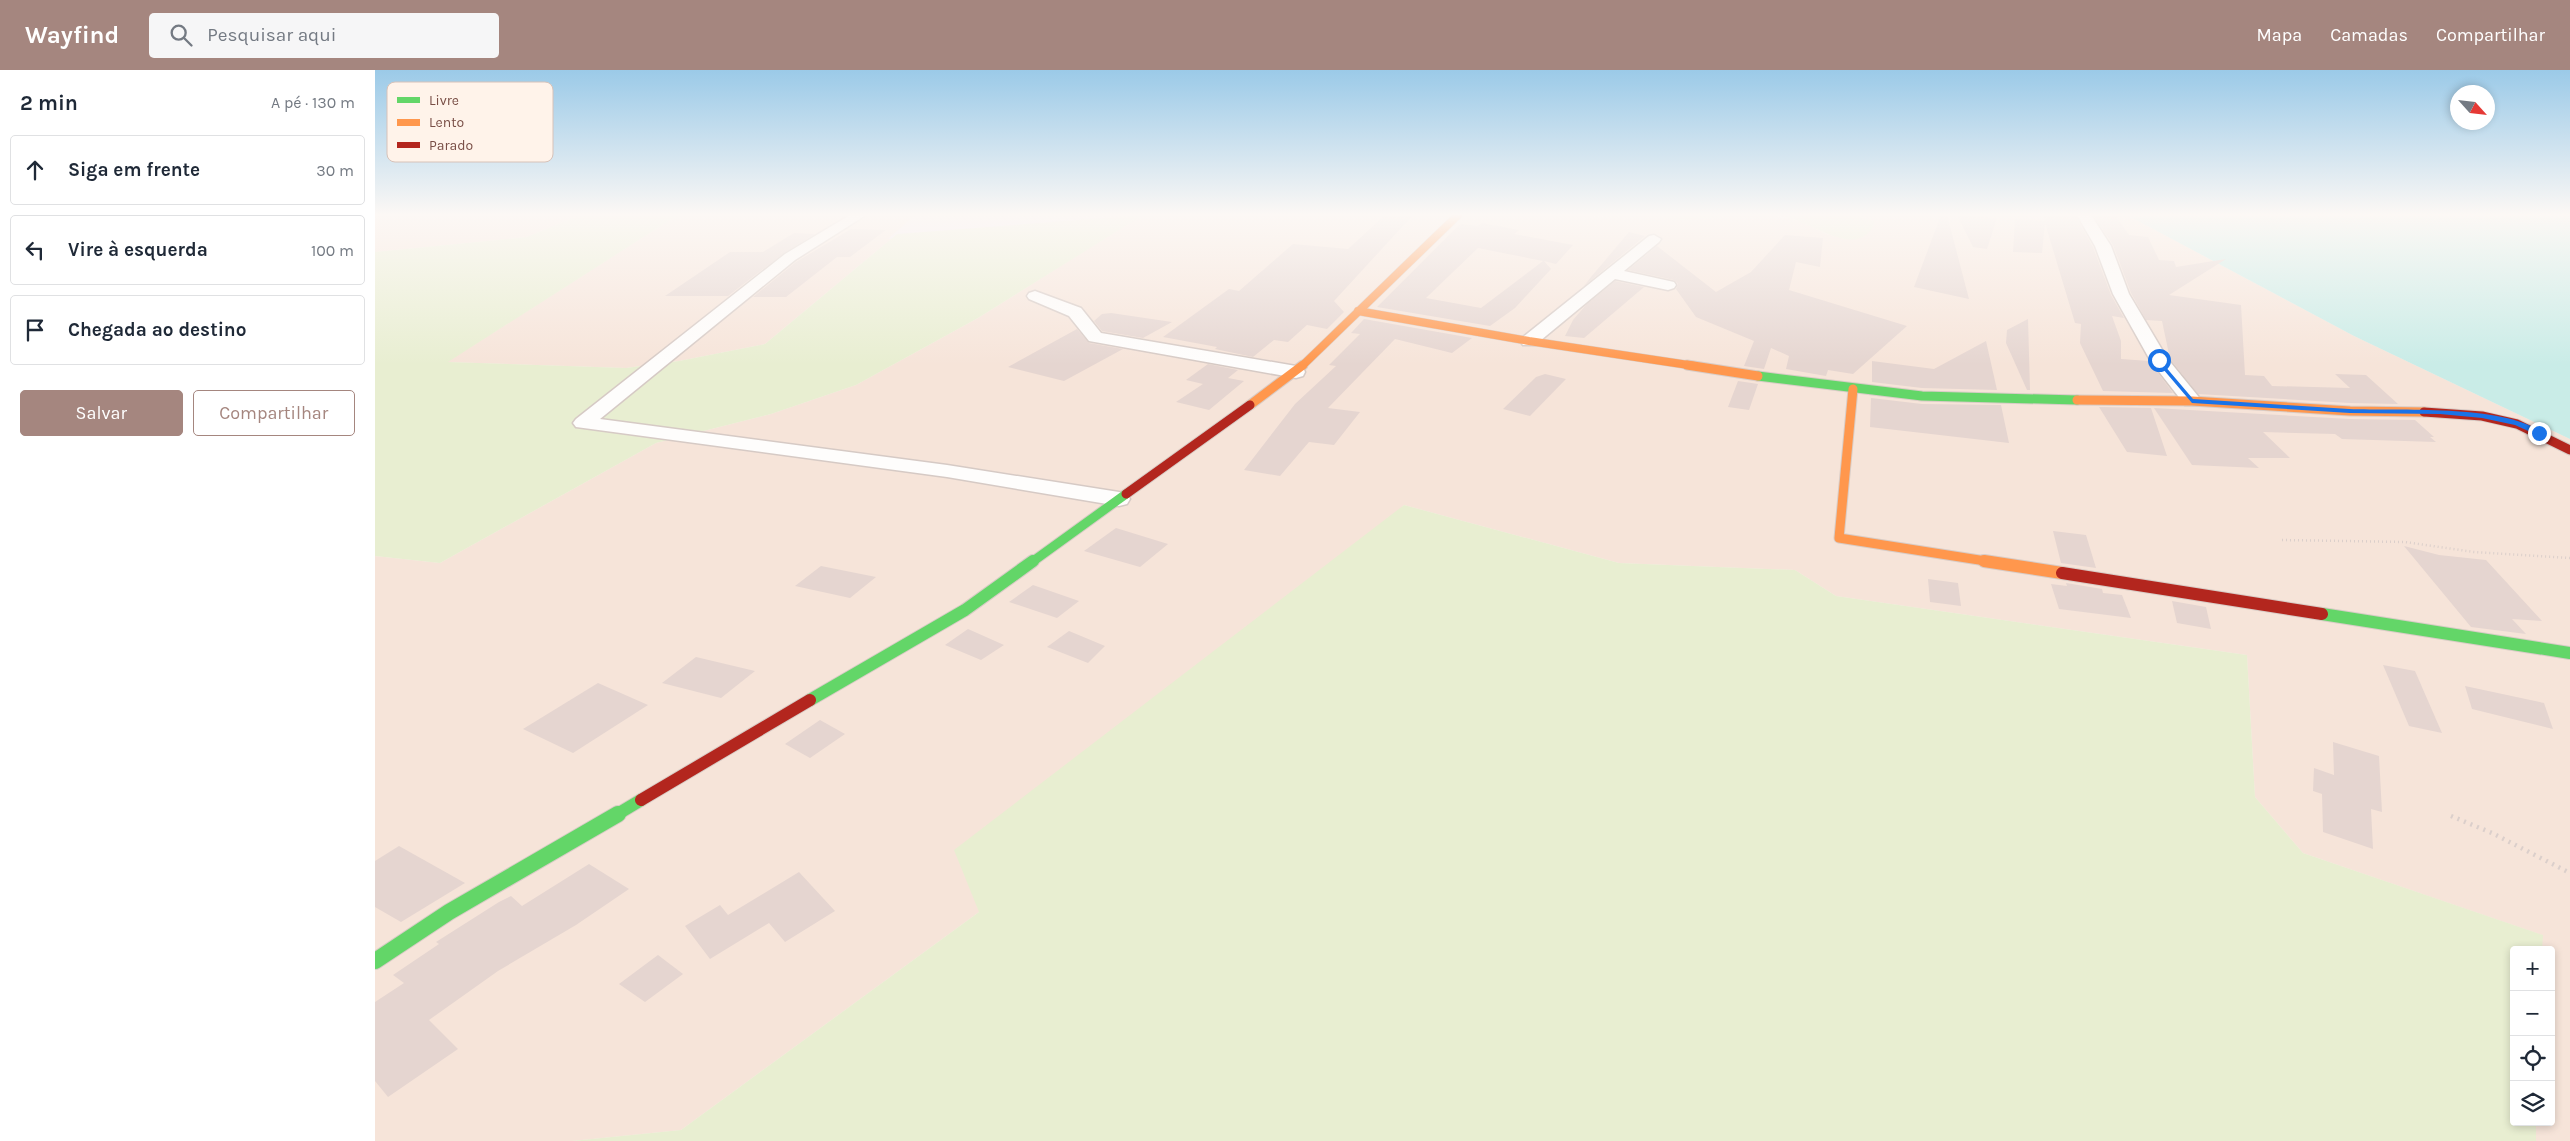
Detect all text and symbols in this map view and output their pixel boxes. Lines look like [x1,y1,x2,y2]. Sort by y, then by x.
search box [149,13,499,58]
text: Wayfind [25,21,119,49]
icon: search [167,21,195,49]
text: Pesquisar aqui [207,24,336,46]
text: Mapa [2257,24,2302,46]
text: Camadas [2330,24,2408,46]
text: Compartilhar [2436,24,2545,46]
legend [387,82,553,162]
north arrow [2450,85,2495,130]
text: 2 min [20,91,78,115]
text: Livre [429,92,459,109]
text: A pé · 130 m [271,93,355,112]
text: Lento [429,114,464,131]
text: Parado [429,137,473,154]
icon: ahead [21,156,49,184]
text: Siga em frente [68,159,200,181]
text: 30 m [316,161,354,180]
icon: left [21,236,49,264]
text: Vire à esquerda [68,239,208,261]
text: 100 m [311,241,354,260]
icon: arrive [21,316,49,344]
text: Chegada ao destino [68,319,246,341]
route start [2148,349,2171,372]
button: Salvar [20,390,183,436]
button: Compartilhar [193,390,355,436]
route end [2528,422,2551,445]
map controls [2510,946,2555,1126]
button: + [2510,946,2555,991]
button: − [2510,991,2555,1036]
button: locate [2510,1036,2555,1081]
button: layers [2510,1081,2555,1126]

